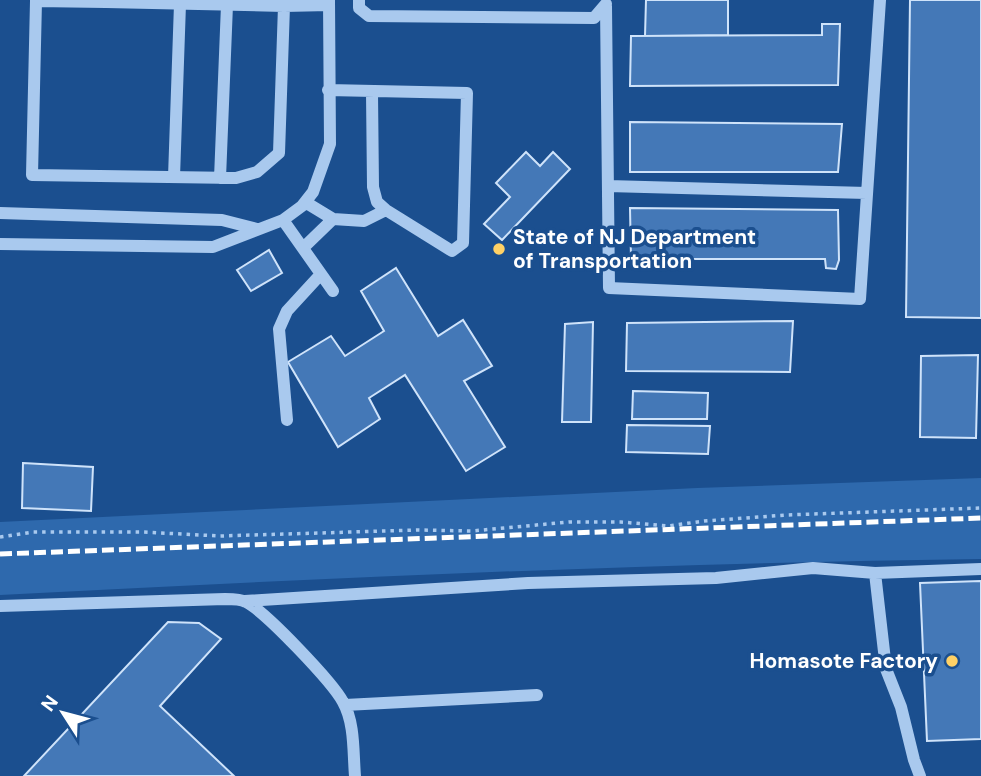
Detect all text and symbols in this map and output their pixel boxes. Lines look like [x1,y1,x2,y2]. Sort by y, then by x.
place label: State of NJ Department of Transportation [513,223,756,275]
marker: State of NJ Department of Transportation [491,241,507,257]
place label: Homasote Factory [750,647,938,675]
marker: Homasote Factory [944,653,960,669]
north arrow [28,678,98,748]
text: N [35,690,64,716]

